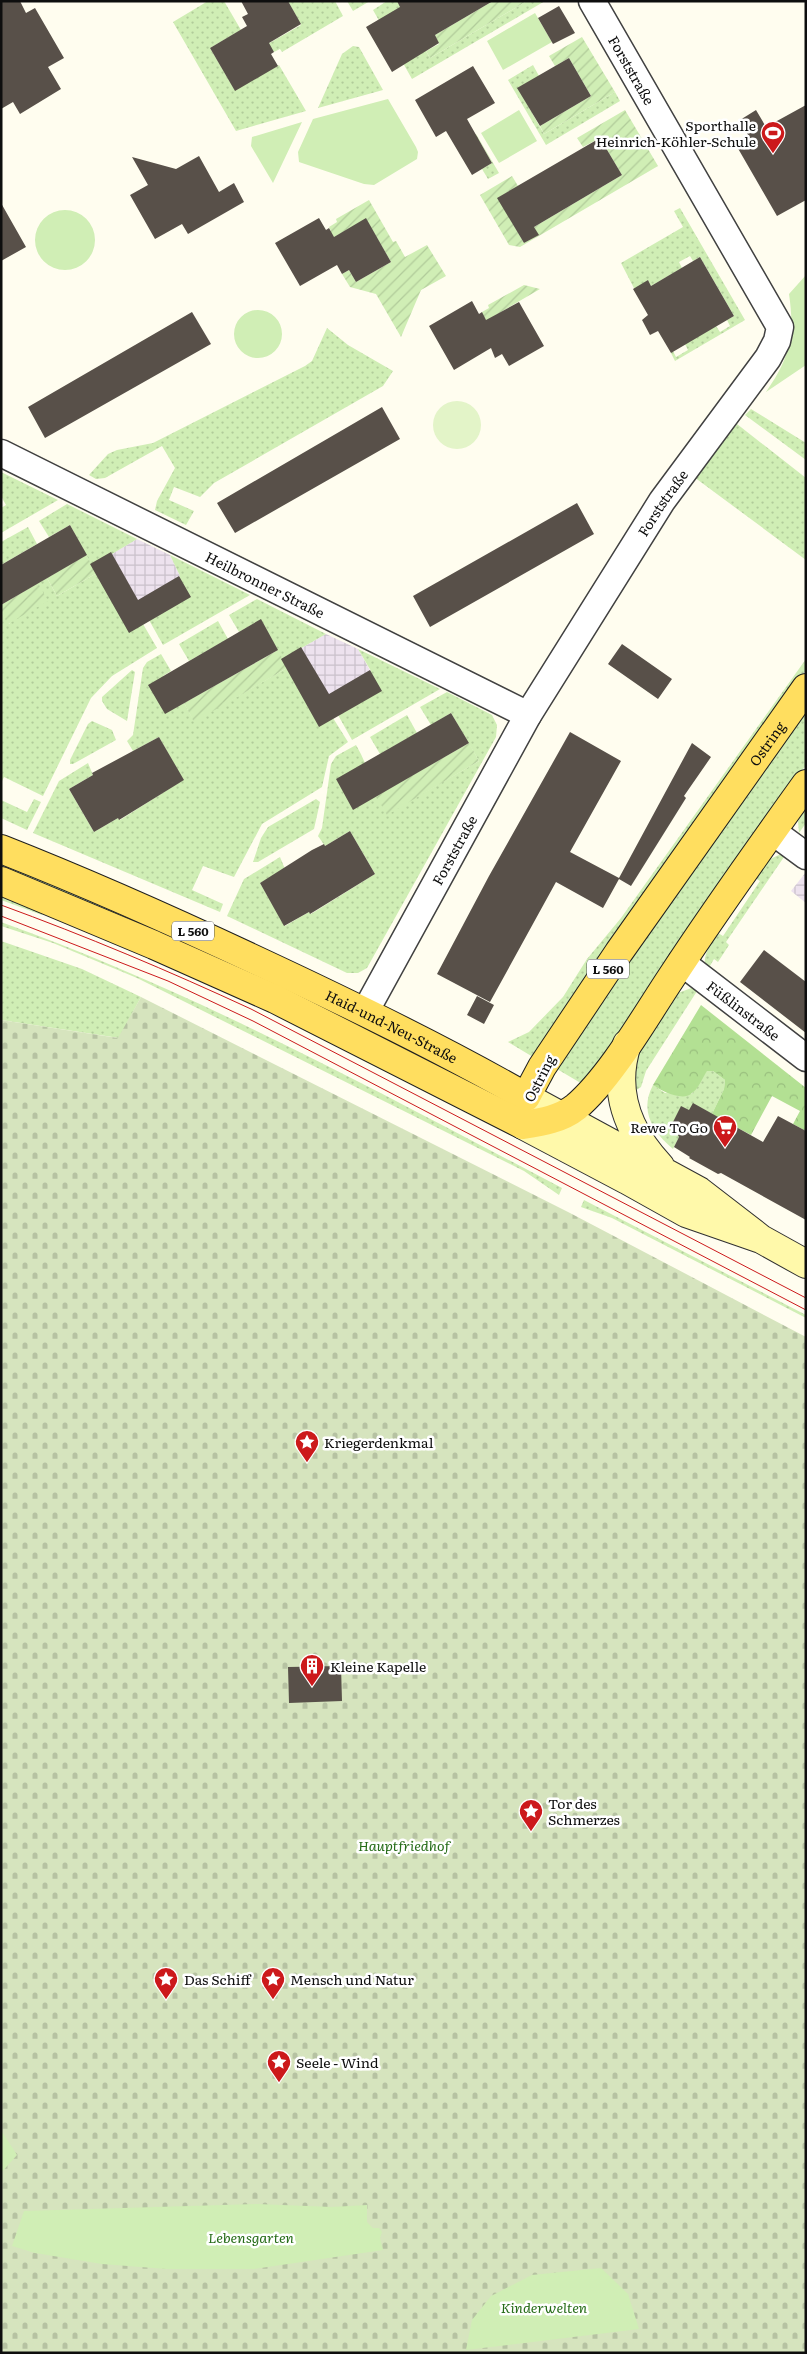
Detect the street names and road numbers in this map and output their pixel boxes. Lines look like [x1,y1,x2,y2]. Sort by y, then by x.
street label: Forststraße [604,32,660,108]
street label: Forststraße [632,465,692,540]
street label: Heilbronner Straße [202,546,328,622]
street label: Ostring [744,717,790,770]
street label: Forststraße [427,811,481,888]
road number: L 560 [172,921,214,940]
road number: L 560 [587,960,629,979]
street label: Füßlinstraße [703,975,785,1045]
street label: Haid-und-Neu-Straße [322,984,461,1067]
street label: Ostring [519,1051,559,1105]

